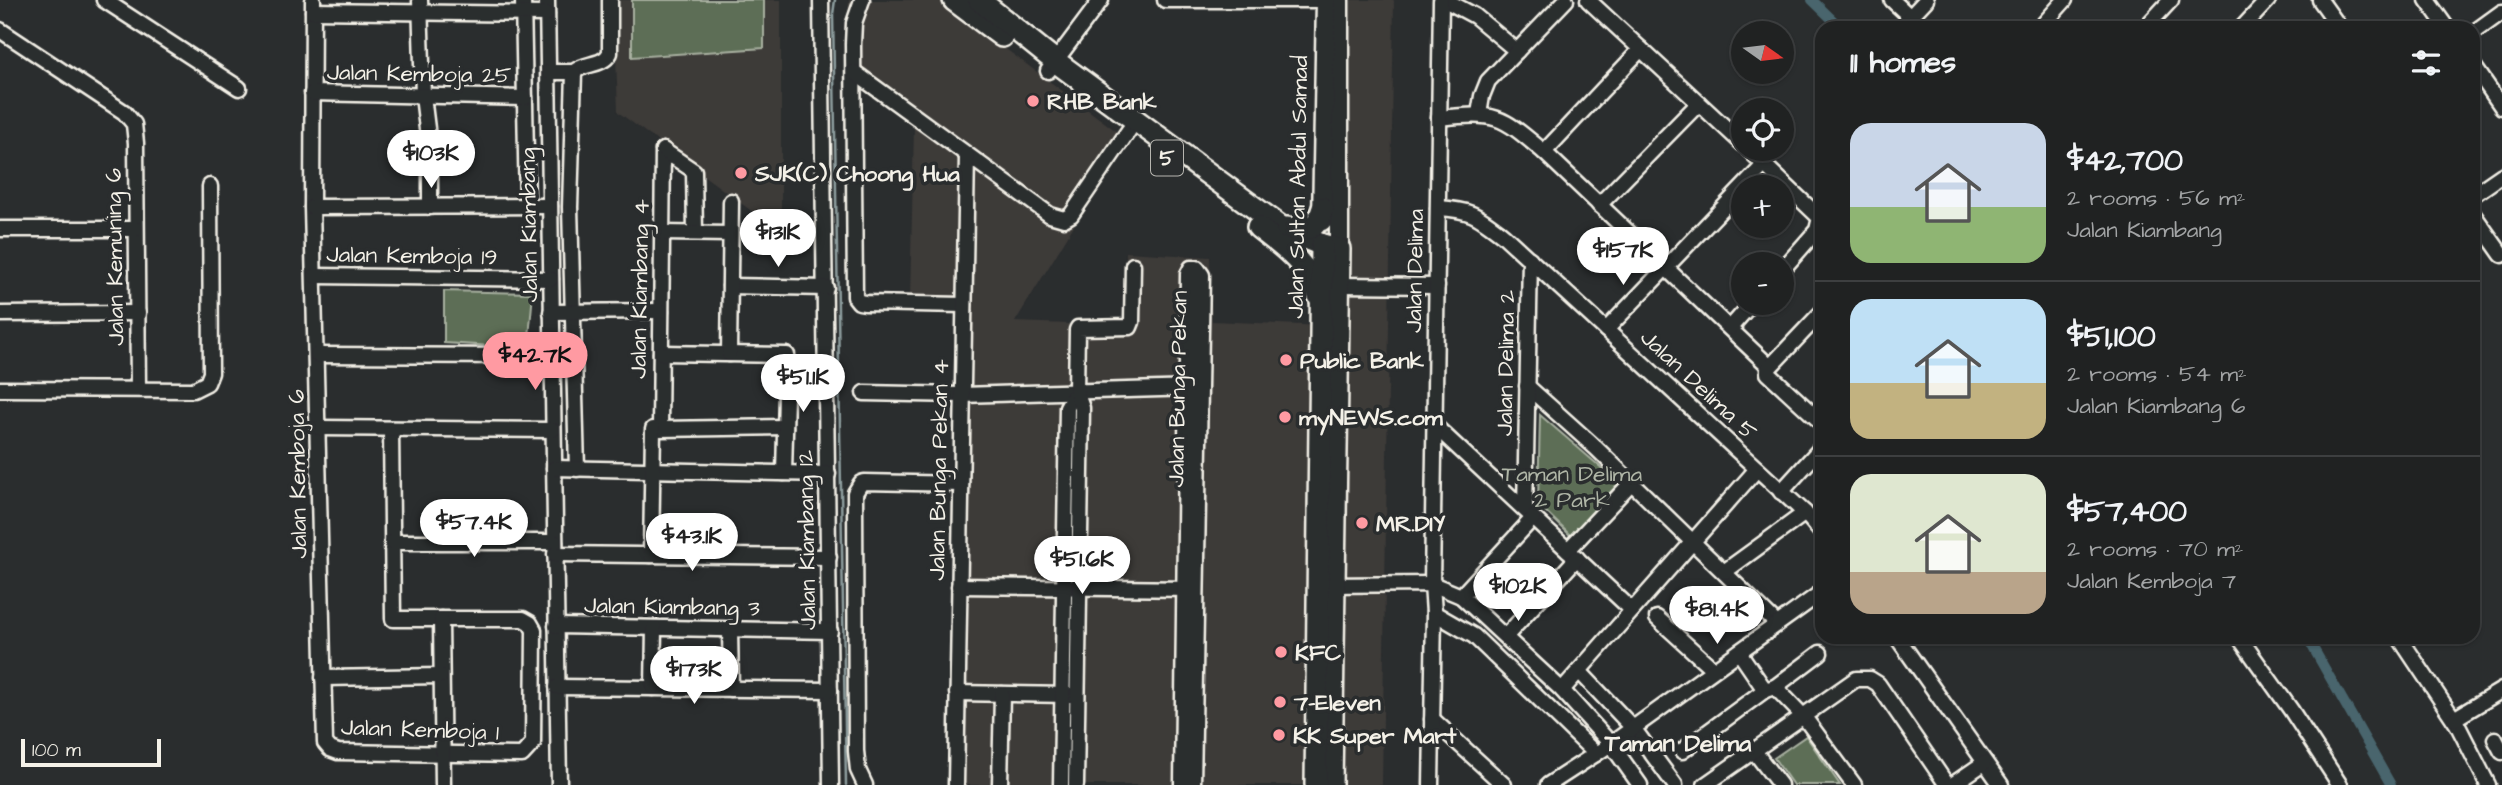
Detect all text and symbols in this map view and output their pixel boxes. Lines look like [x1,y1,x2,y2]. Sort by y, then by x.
north arrow [1731,21,1794,84]
map controls [1731,21,1794,315]
text: 11 homes [1850,42,1956,84]
icon: filters [2407,44,2445,82]
street label: Jalan Sultan Abdul Samad [1280,55,1316,319]
street label: Jalan Kemboja 25 [326,56,511,92]
place label: RHB Bank [1047,86,1157,118]
marker: RHB Bank [1025,93,1041,109]
button: locate [1731,98,1794,161]
pin: $103K [382,130,480,190]
text: $103K [403,137,459,169]
road number: 5 [1151,140,1183,176]
text: $42,700 [2067,140,2183,182]
street label: Jalan Kiambang [512,147,547,303]
icon: home [1906,151,1990,235]
place label: SJK(C) Choong Hua [754,158,960,191]
marker: SJK(C) Choong Hua [733,165,749,181]
street label: Jalan Kemuning 6 [97,168,134,346]
button: + [1731,175,1794,238]
text: 2 rooms · 56 m² [2067,182,2245,214]
street label: Jalan Kiambang 4 [622,199,659,379]
street label: Jalan Delima [1398,208,1432,333]
pin: $131K [729,210,827,269]
text: Jalan Kiambang [2067,214,2222,246]
text: $131K [756,216,800,248]
pin: $157K [1574,228,1672,287]
text: $157K [1593,234,1653,266]
street label: Jalan Kemboja 19 [326,239,498,273]
button: − [1731,252,1794,315]
street label: Jalan Bunga Pekan [1160,290,1197,488]
street label: Jalan Delima 2 [1489,290,1523,436]
text: $51,100 [2067,316,2156,358]
street label: Jalan Delima 5 [1633,322,1764,447]
icon: home [1906,327,1990,411]
pin: $42.7K [478,332,592,392]
text: $42.7K [499,339,571,371]
place label: Public Bank [1300,345,1425,377]
marker: Public Bank [1278,352,1294,368]
pin: $51.1K [746,354,860,414]
text: 2 rooms · 54 m² [2067,358,2247,390]
street label: Jalan Bunga Pekan 4 [921,359,958,581]
text: $51.1K [777,361,829,393]
street label: Jalan Kemboja 6 [281,389,315,559]
text: Jalan Kiambang 6 [2067,390,2246,422]
place label: myNEWS.com [1299,402,1444,436]
marker: myNEWS.com [1277,409,1293,425]
street label: Jalan Kiambang 12 [789,450,826,630]
park label: Taman Delima 2 Park [1502,458,1642,516]
text: $57,400 [2067,491,2187,533]
pin: $57.4K [417,500,531,559]
icon: home [1906,502,1990,586]
text: $57.4K [436,506,512,538]
place label: MR.DIY [1376,508,1446,540]
pin: $43.1K [635,514,749,573]
marker: MR.DIY [1354,515,1370,531]
text: $43.1K [662,520,722,552]
text: 2 rooms · 70 m² [2067,533,2243,565]
pin: $51.6K [1025,536,1139,596]
text: $51.6K [1050,543,1114,575]
pin: $102K [1469,564,1567,623]
text: Jalan Kemboja 7 [2067,565,2236,597]
text: $102K [1489,570,1547,602]
pin: $81.4K [1660,586,1774,646]
street label: Jalan Kiambang 3 [584,589,760,626]
text: $81.4K [1685,593,1749,625]
place label: KFC [1295,637,1342,669]
marker: KFC [1273,644,1289,660]
pin: $173K [645,646,743,706]
text: $173K [666,653,722,685]
place label: 7-Eleven [1293,687,1381,719]
marker: 7-Eleven [1272,694,1288,710]
street label: Jalan Kemboja 1 [340,711,500,749]
place label: KK Super Mart [1293,720,1457,752]
marker: KK Super Mart [1271,727,1287,743]
district label: Taman Delima [1604,727,1752,761]
scale bar [21,736,161,768]
text: 100 m [32,737,81,764]

